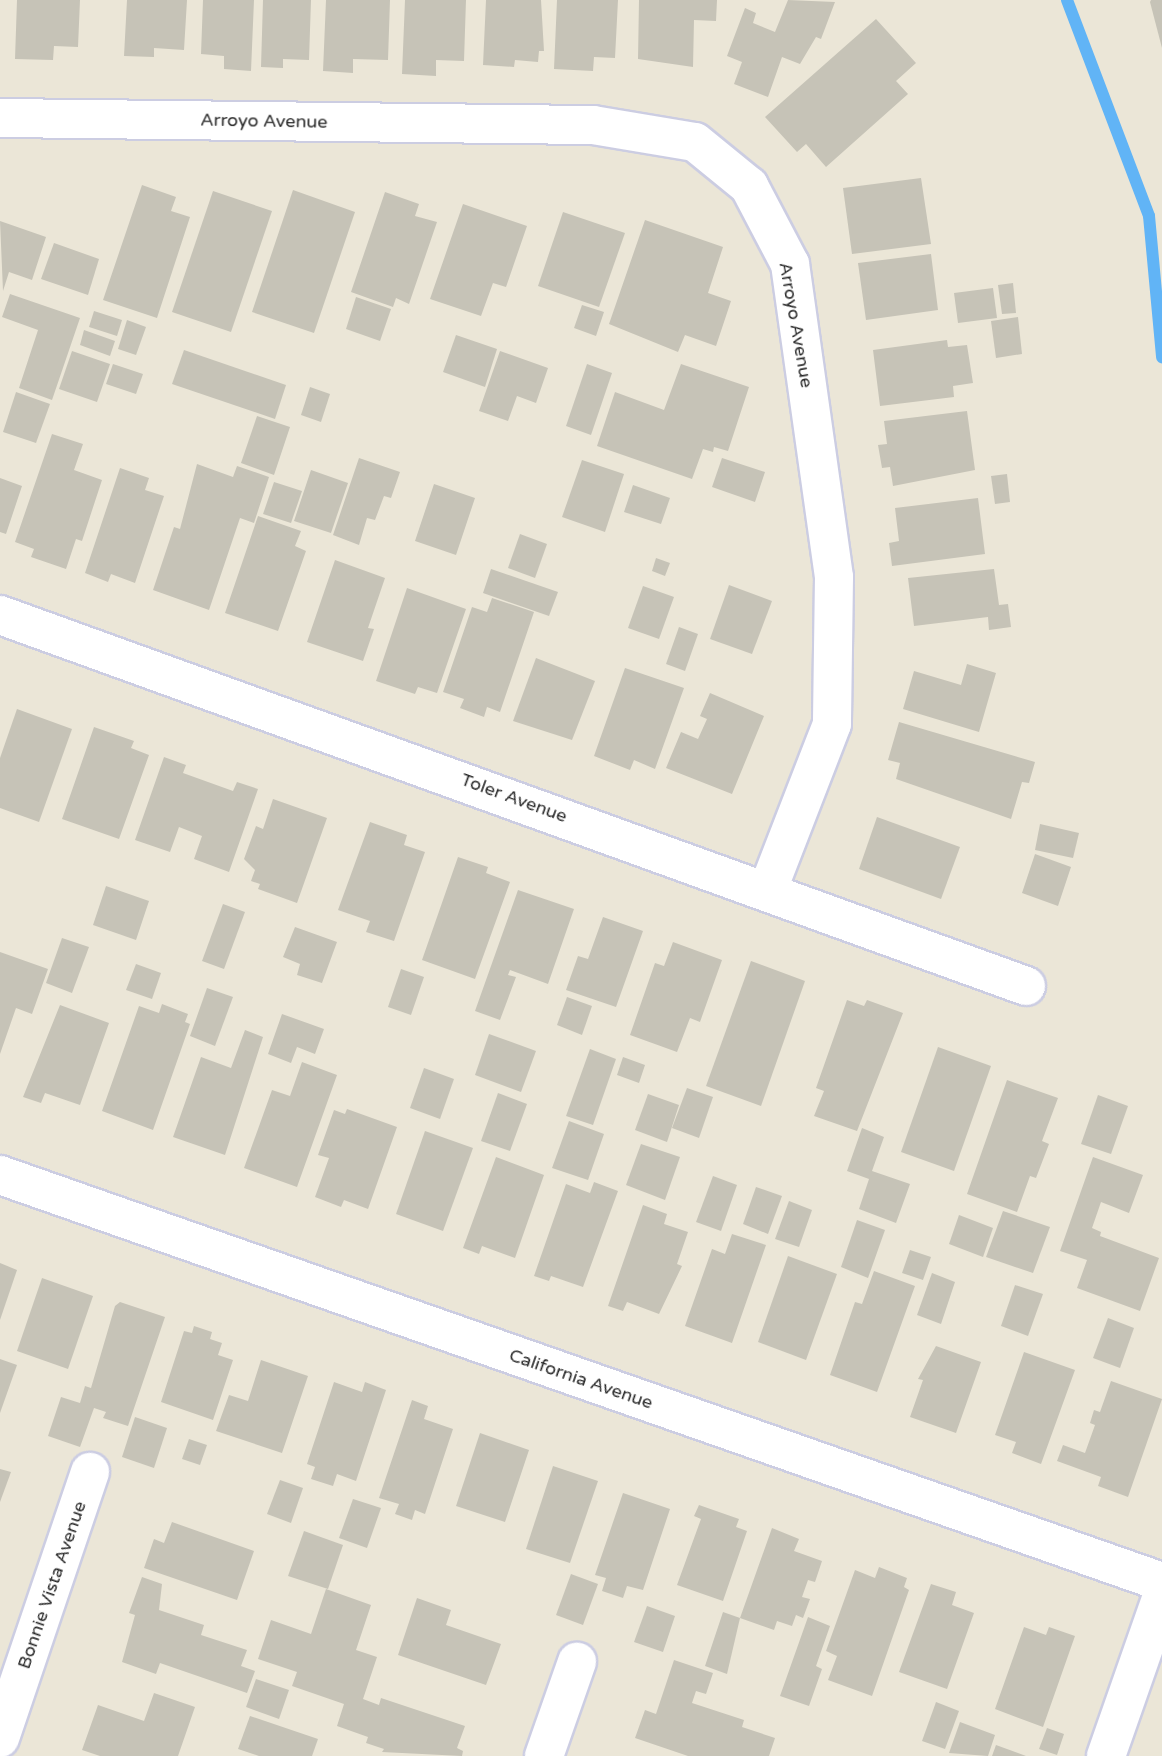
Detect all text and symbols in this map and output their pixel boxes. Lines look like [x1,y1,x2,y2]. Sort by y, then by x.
street label: Arroyo Avenue [200,109,328,133]
street label: Arroyo Avenue [774,260,818,390]
street label: Toler Avenue [458,769,570,827]
street label: California Avenue [506,1344,656,1414]
street label: Bonnie Vista Avenue [13,1498,91,1672]

